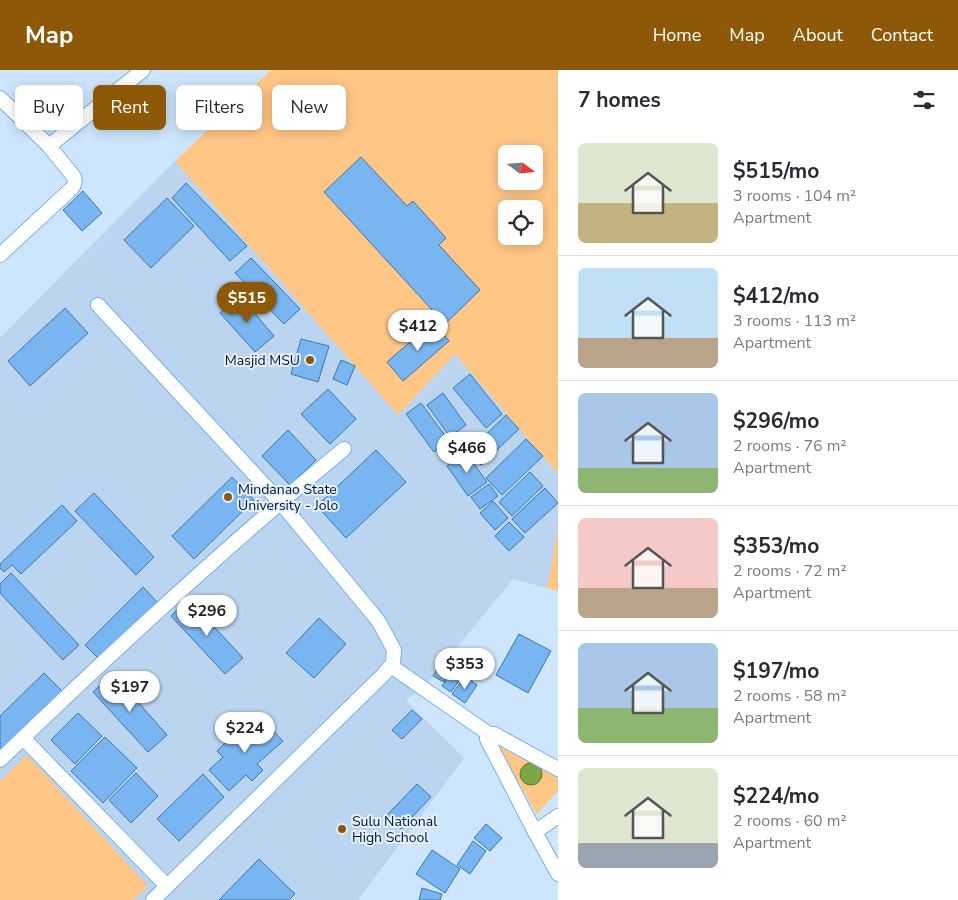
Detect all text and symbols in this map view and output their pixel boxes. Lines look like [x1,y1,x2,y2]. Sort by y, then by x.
text: Map [25,19,73,51]
text: Home [653,23,701,47]
text: Map [729,23,765,47]
text: About [793,23,843,47]
text: Contact [871,23,933,47]
chip: Buy [15,85,83,130]
chip: Rent [93,85,166,130]
chip: Filters [176,85,262,130]
chip: New [272,85,346,130]
text: 7 homes [578,86,661,114]
icon: filters [910,86,938,114]
north arrow [498,145,542,190]
map controls [498,145,543,245]
text: $515/mo [733,157,819,185]
icon: home [618,163,678,223]
text: 3 rooms · 104 m² [733,185,856,207]
button: locate [498,200,543,245]
text: Apartment [733,207,811,229]
pin: $515 [217,282,277,324]
text: $412/mo [733,282,819,310]
text: $515 [228,287,266,309]
icon: home [618,288,678,348]
pin: $412 [388,310,448,352]
text: 3 rooms · 113 m² [733,310,856,332]
text: $412 [399,315,437,337]
text: Apartment [733,332,811,354]
place label: Masjid MSU [225,351,300,370]
marker: Masjid MSU [304,354,316,366]
text: $296/mo [733,407,819,435]
icon: home [618,413,678,473]
pin: $466 [437,432,497,474]
text: 2 rooms · 76 m² [733,435,846,457]
text: $466 [448,437,486,459]
text: Apartment [733,457,811,479]
place label: Mindanao State University - Jolo [238,480,339,515]
marker: Mindanao State University - Jolo [222,491,234,503]
text: $353/mo [733,532,819,560]
icon: home [618,538,678,598]
text: 2 rooms · 72 m² [733,560,846,582]
text: Apartment [733,582,811,604]
pin: $296 [177,594,237,637]
text: $296 [188,600,226,622]
pin: $353 [435,648,495,690]
text: $353 [446,653,484,675]
text: $197/mo [733,657,819,685]
icon: home [618,663,678,723]
pin: $197 [100,670,160,713]
text: $197 [111,676,149,698]
text: 2 rooms · 58 m² [733,685,846,707]
text: Apartment [733,707,811,729]
pin: $224 [215,712,275,754]
text: $224 [226,717,264,739]
text: $224/mo [733,782,819,810]
icon: home [618,788,678,848]
text: 2 rooms · 60 m² [733,810,846,832]
place label: Sulu National High School [352,812,438,847]
marker: Sulu National High School [336,823,348,835]
text: Apartment [733,832,811,854]

